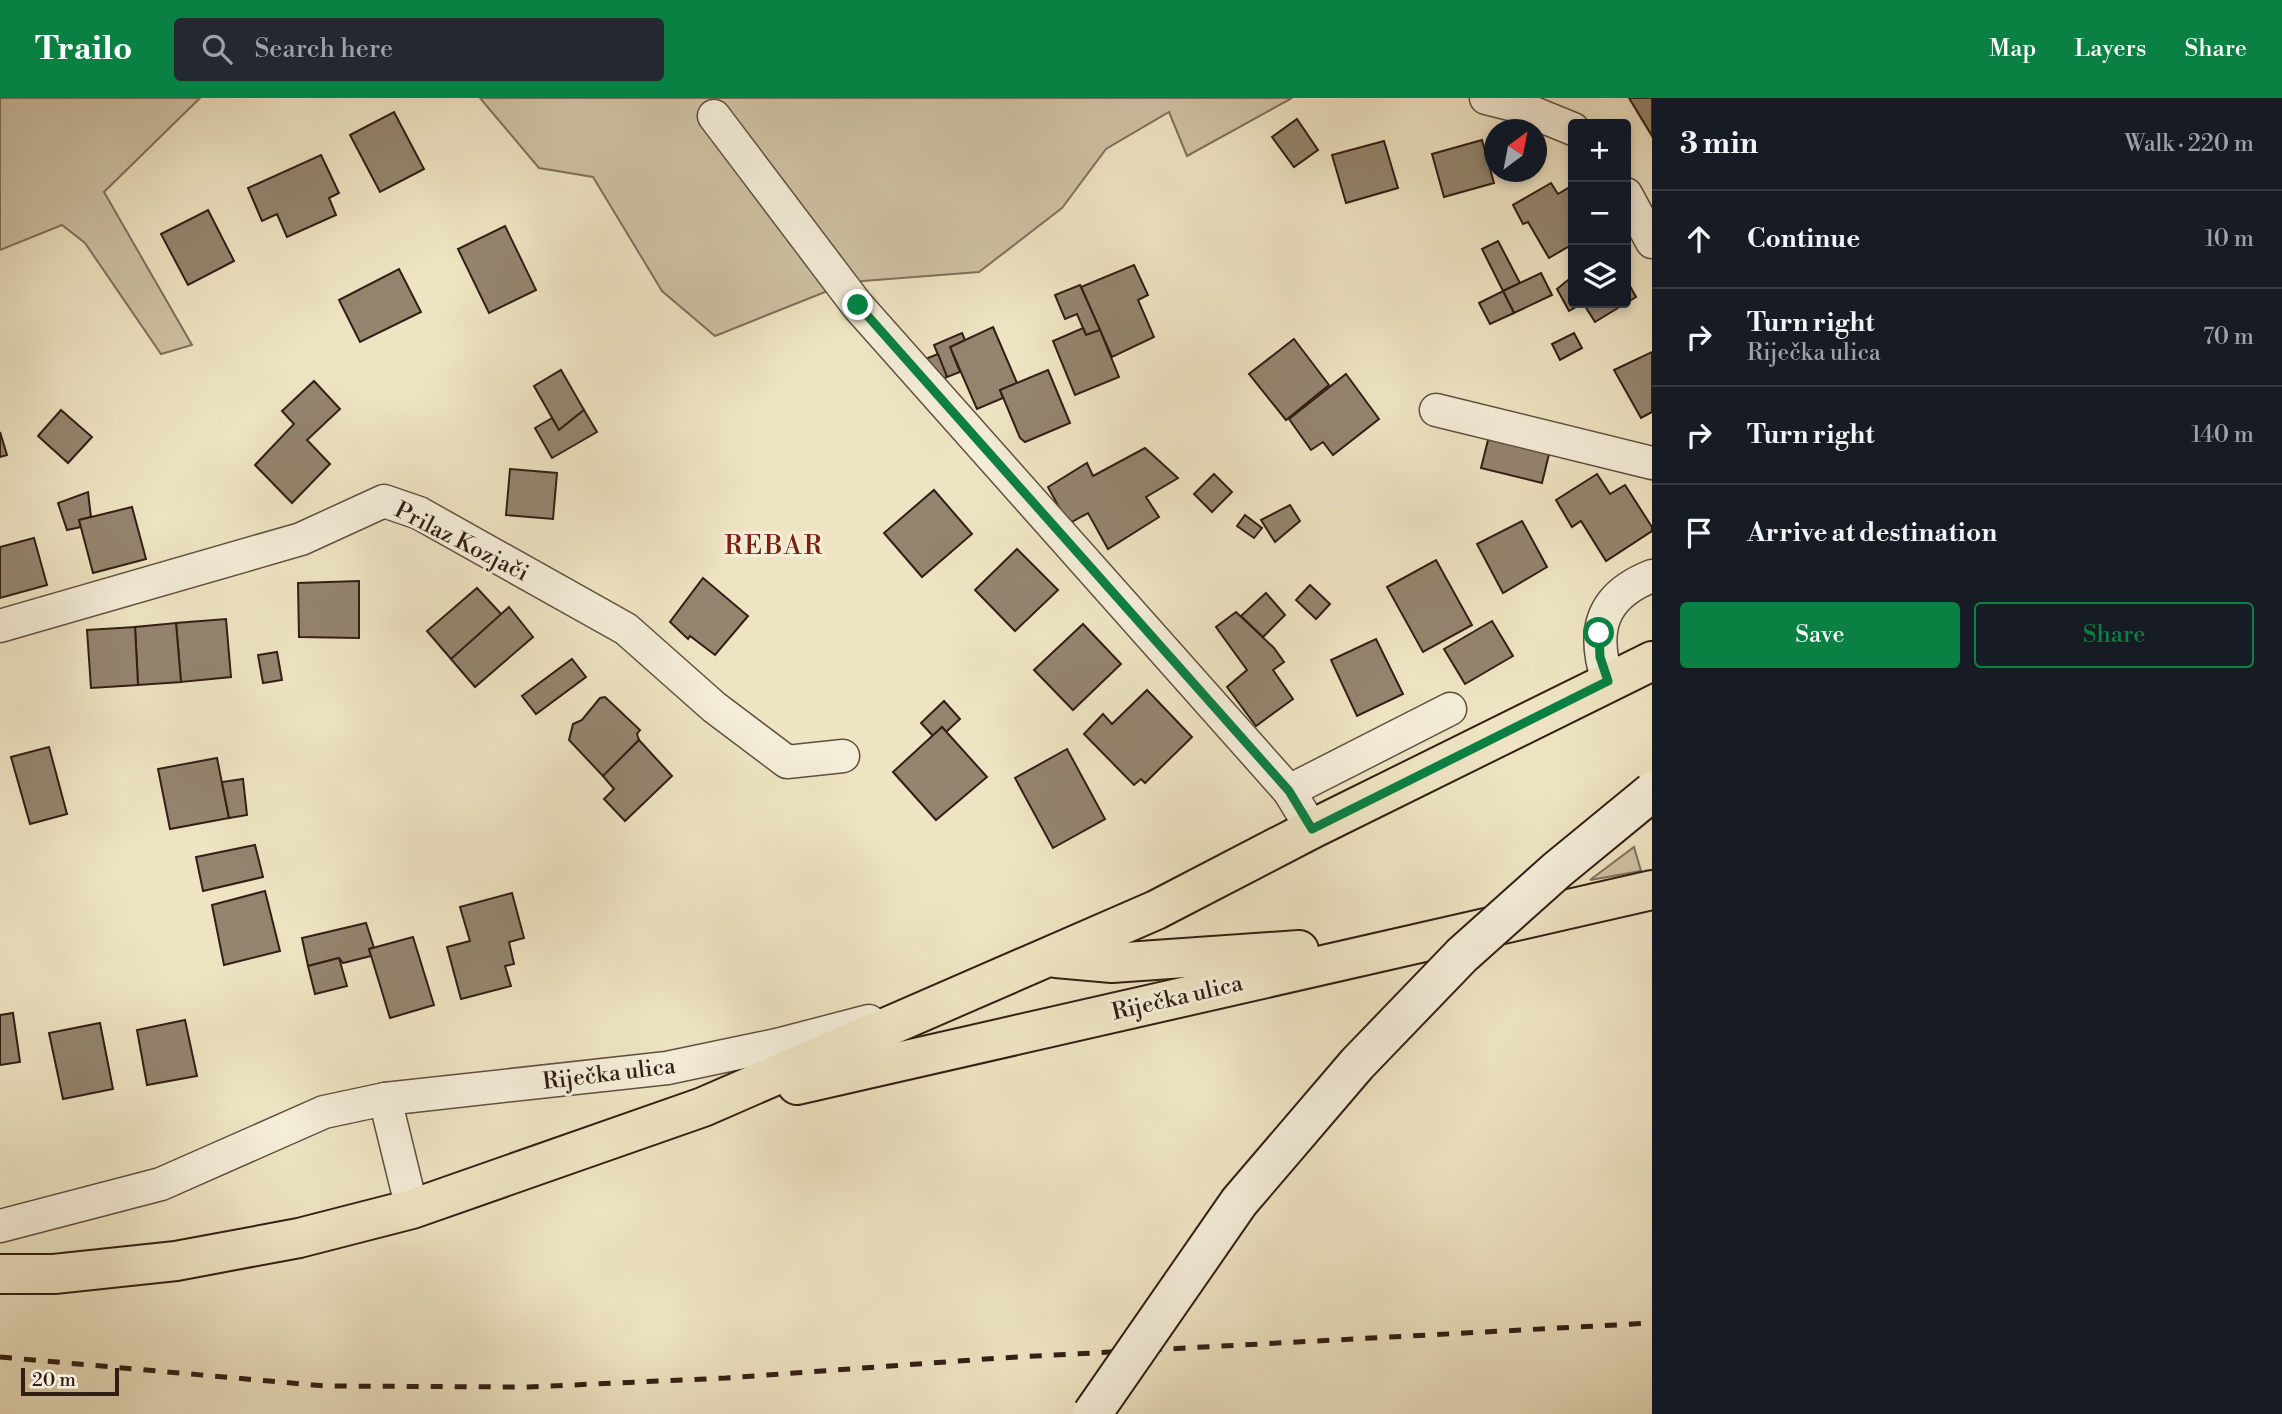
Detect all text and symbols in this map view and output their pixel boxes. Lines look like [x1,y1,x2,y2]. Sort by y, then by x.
search box [174,18,664,81]
text: Trailo [35,29,132,70]
icon: search [198,30,236,68]
text: Search here [254,33,393,65]
text: Map [1989,34,2036,64]
text: Layers [2074,34,2146,64]
text: Share [2184,34,2247,64]
north arrow [1484,119,1547,182]
map controls [1568,119,1631,308]
button: + [1568,119,1631,182]
text: 3 min [1680,125,1758,163]
text: Walk · 220 m [2125,130,2254,158]
button: − [1568,182,1631,245]
icon: ahead [1680,220,1718,258]
text: Continue [1747,223,1860,255]
text: 10 m [2205,225,2254,253]
button: layers [1568,245,1631,308]
route end [842,289,873,320]
text: Turn right [1747,307,1875,339]
icon: right [1680,318,1718,356]
text: 70 m [2203,323,2254,351]
text: Riječka ulica [1747,339,1881,367]
icon: right [1680,416,1718,454]
text: Turn right [1747,419,1875,451]
text: 140 m [2191,421,2254,449]
street label: Prilaz Kozjači [390,496,533,588]
icon: arrive [1680,514,1718,552]
text: Arrive at destination [1747,517,1997,549]
district label: REBAR [724,530,824,562]
button: Save [1680,602,1960,668]
button: Share [1974,602,2254,668]
route start [1583,617,1614,648]
street label: Riječka ulica [1109,969,1246,1027]
street label: Riječka ulica [541,1052,678,1096]
scale bar [21,1365,119,1397]
text: 20 m [32,1368,76,1392]

